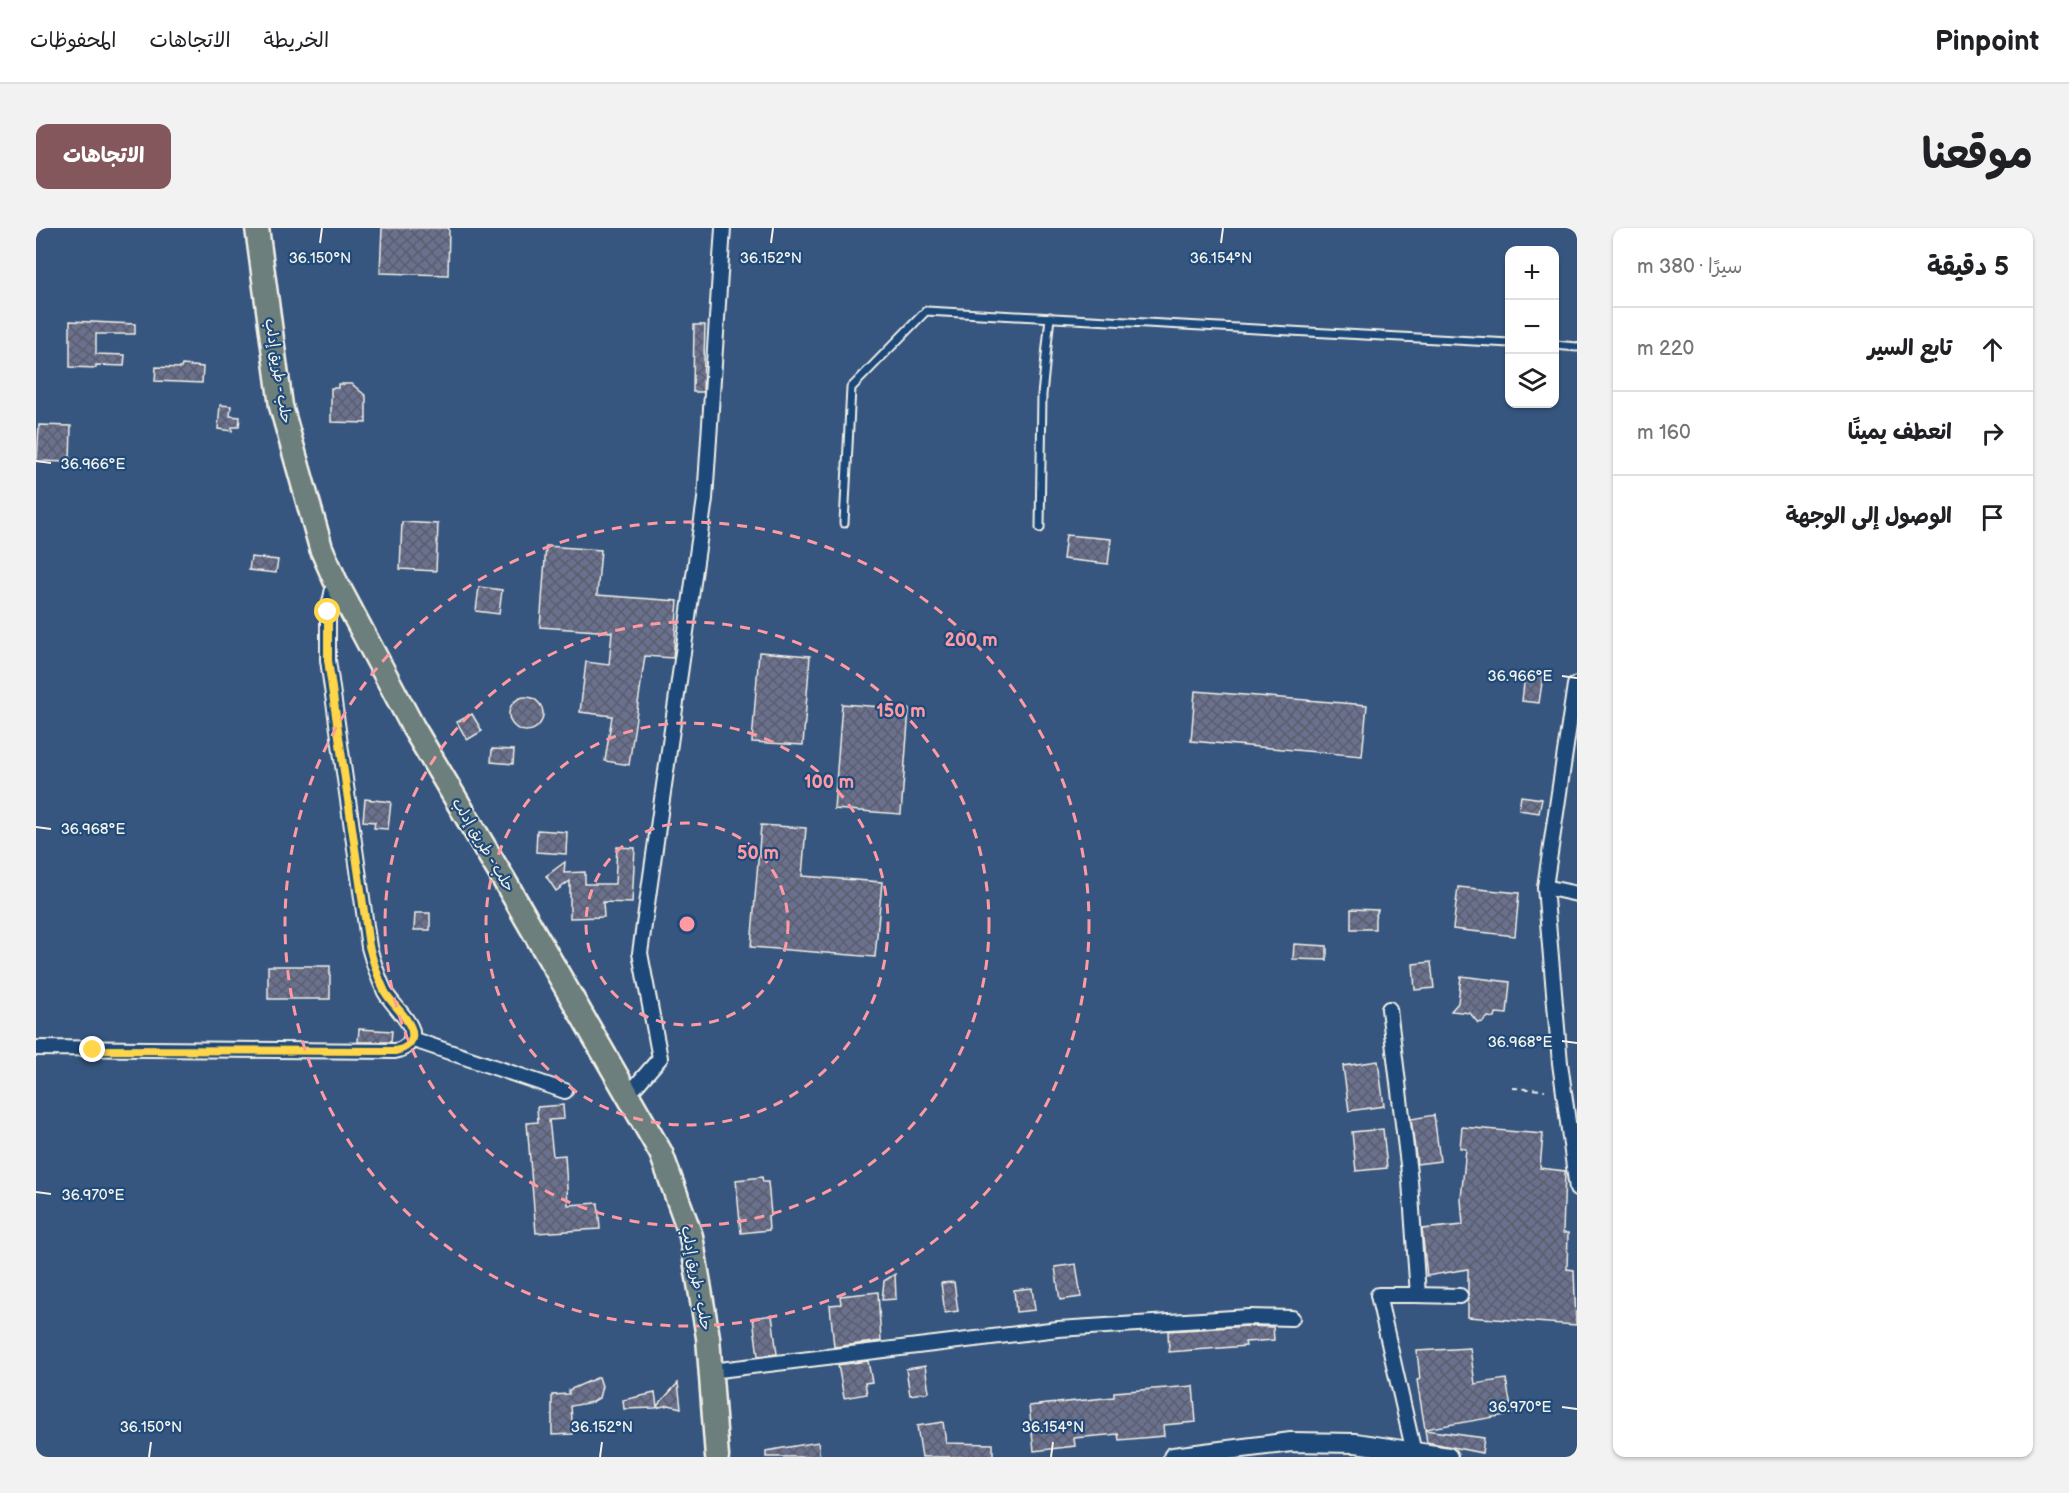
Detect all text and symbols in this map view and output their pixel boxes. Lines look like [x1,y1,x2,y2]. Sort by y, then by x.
text: Pinpoint [1935,25,2039,58]
text: المحفوظات [30,28,116,53]
text: الاتجاهات [149,28,231,53]
text: الخريطة [264,28,329,53]
button: الاتجاهات [36,124,171,189]
text: موقعنا [1922,130,2033,181]
map controls [1505,246,1559,408]
button: + [1505,246,1559,300]
text: 36.150°N [289,249,351,268]
text: 36.152°N [740,249,802,268]
text: 36.154°N [1190,249,1252,268]
text: 5 دقيقة [1927,252,2009,283]
text: سيرًا · 380 m [1637,255,1743,279]
button: − [1505,300,1559,354]
street label: حلب - طريق إدلب [260,317,296,425]
icon: ahead [1976,333,2009,366]
text: تابع السير [1868,335,1952,362]
text: 220 m [1637,337,1694,361]
button: layers [1505,354,1559,408]
icon: right [1976,417,2009,450]
text: انعطف يمينًا [1848,419,1952,446]
text: 160 m [1637,421,1691,445]
text: 36.966°E [61,455,126,474]
icon: arrive [1976,501,2009,534]
text: الوصول إلى الوجهة [1785,503,1952,530]
route start [314,598,340,624]
text: 200 m [944,630,998,651]
text: 36.966°E [1488,667,1553,686]
text: 150 m [876,701,926,722]
text: 100 m [804,772,854,793]
street label: حلب - طريق إدلب [447,795,519,895]
text: 36.968°E [61,820,125,839]
text: 50 m [737,843,779,864]
centre of rings [677,914,697,934]
text: 36.968°E [1488,1033,1552,1052]
route end [79,1036,105,1062]
text: 36.970°E [62,1186,125,1205]
street label: حلب - طريق إدلب [677,1224,715,1332]
text: 36.970°E [1489,1398,1552,1417]
text: 36.150°N [120,1418,182,1437]
text: 36.152°N [571,1418,633,1437]
text: 36.154°N [1022,1418,1084,1437]

